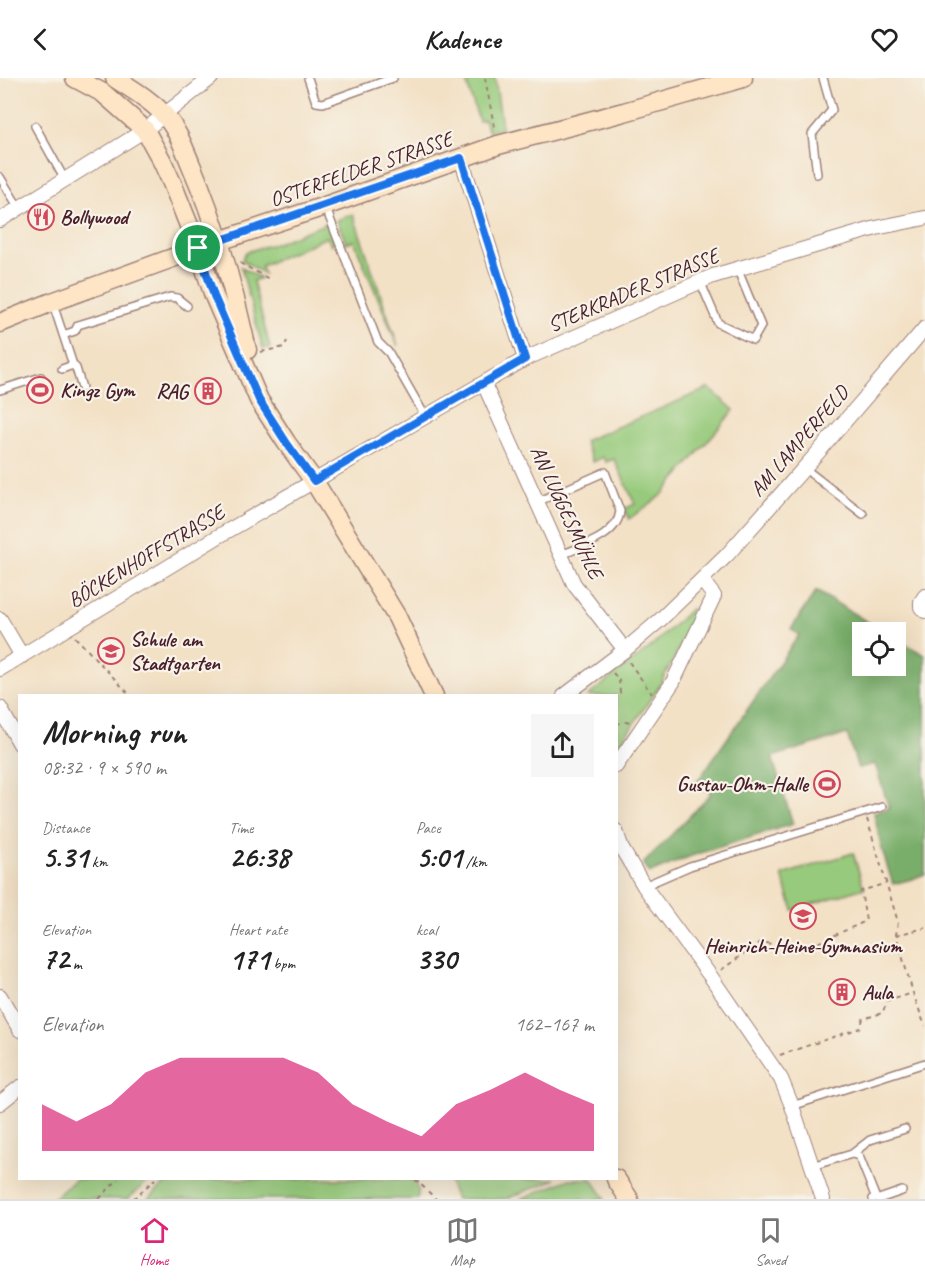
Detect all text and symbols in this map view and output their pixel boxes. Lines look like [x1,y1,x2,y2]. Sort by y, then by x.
text: Kadence [424,22,501,56]
icon: back [24,23,57,56]
icon: heart [868,23,901,56]
street label: OSTERFELDER STRASSE [266,125,458,212]
restaurant icon: Bollywood [26,202,56,232]
place label: Bollywood [60,204,131,230]
pin [172,222,223,273]
icon: arrive [181,231,214,264]
street label: STERKRADER STRASSE [544,241,725,338]
sports icon: Kingz Gym [25,375,55,405]
building icon: RAG [193,376,223,406]
place label: Kingz Gym [60,377,136,403]
place label: RAG [156,378,190,404]
street label: AM LAMPERFELD [744,379,855,502]
street label: AN LUGGESMÜHLE [525,441,610,585]
street label: BÖCKENHOFFSTRASSE [63,497,232,613]
map controls [852,622,906,676]
button: locate [852,622,906,676]
place label: Schule am Stadtgarten [130,626,221,676]
school or university icon: Schule am Stadtgarten [96,636,126,666]
text: Morning run [42,711,186,753]
button: share [531,714,594,777]
text: 08:32 · 9 × 590 m [42,755,166,780]
sports icon: Gustav-Ohm-Halle [812,769,842,799]
place label: Gustav-Ohm-Halle [677,771,810,797]
text: Distance [42,818,90,838]
text: Time [229,818,253,838]
text: Pace [416,818,441,838]
text: 5.31 [42,838,88,876]
text: 26:38 [229,838,290,876]
text: 5:01 [416,838,462,876]
text: km [88,852,107,872]
text: /km [462,852,487,872]
school or university icon: Heinrich-Heine-Gymnasium [788,901,818,931]
text: Elevation [42,920,91,940]
text: Heart rate [229,920,287,940]
text: kcal [416,920,437,940]
place label: Heinrich-Heine-Gymnasium [704,933,903,959]
text: 72 [42,940,69,978]
text: 171 [229,940,269,978]
text: 330 [416,940,457,978]
text: m [69,954,82,974]
text: bpm [269,954,295,974]
building icon: Aula [827,977,857,1007]
place label: Aula [862,979,894,1005]
text: Elevation [42,1012,104,1037]
text: 162–167 m [515,1012,594,1037]
tab: Home [138,1214,171,1270]
tab: Map [446,1214,479,1270]
tab: Saved [754,1214,787,1270]

